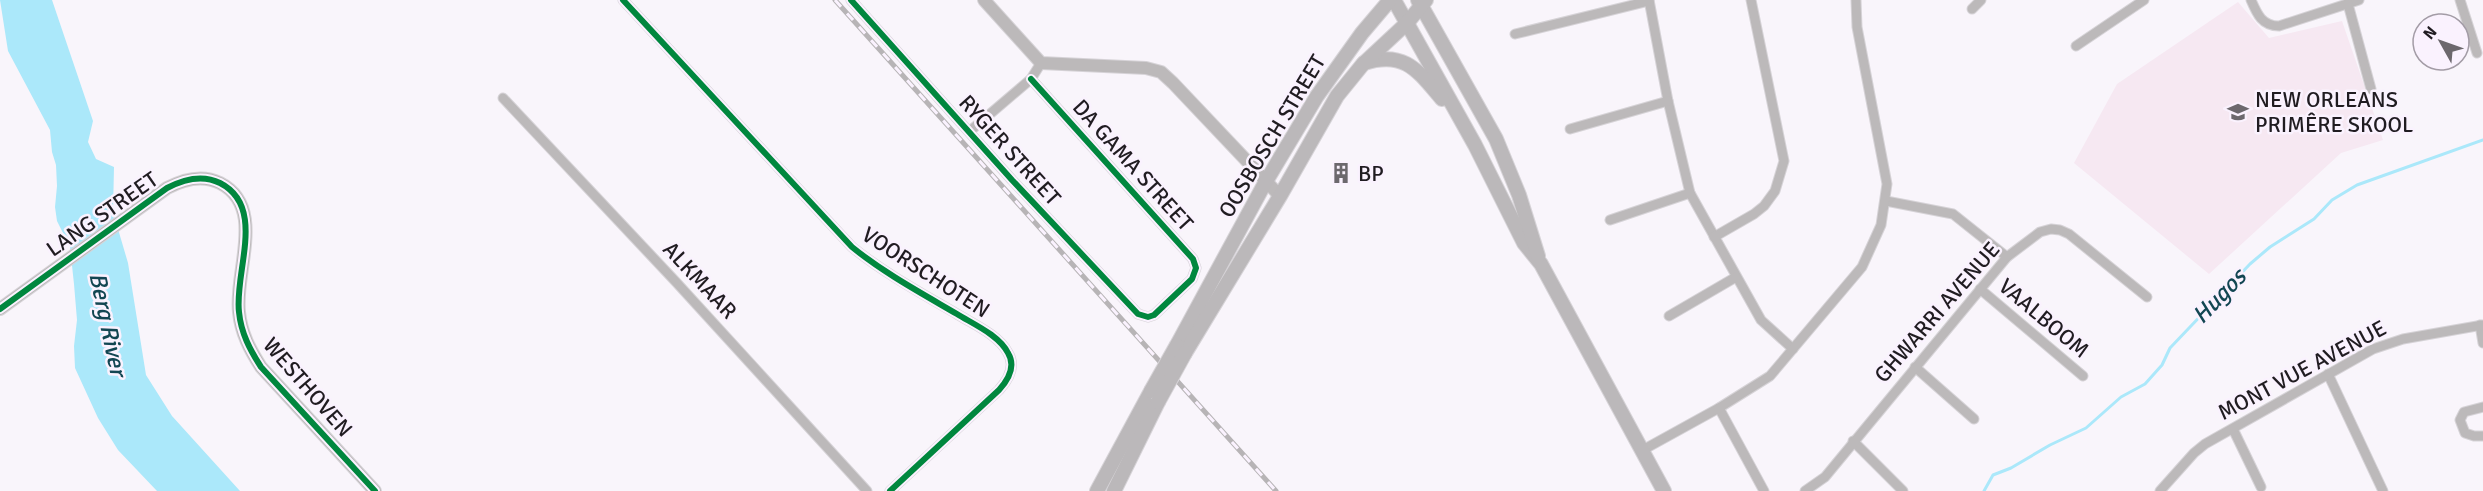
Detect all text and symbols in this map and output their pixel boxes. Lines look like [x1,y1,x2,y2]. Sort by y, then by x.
north arrow [2411,12,2471,72]
text: N [2419,22,2442,44]
street label: OOSBOSCH STREET [1213,49,1331,222]
place label: NEW ORLEANS PRIMÊRE SKOOL [2255,86,2413,138]
street label: RYGER STREET [953,89,1067,211]
street label: DA GAMA STREET [1067,94,1199,236]
school or university icon: NEW ORLEANS PRIMÊRE SKOOL [2226,100,2250,124]
place label: BP [1358,160,1384,187]
building icon: BP [1329,161,1353,185]
street label: LANG STREET [41,166,163,262]
street label: VOORSCHOTEN [857,221,995,323]
street label: ALKMAAR [657,236,743,324]
street label: GHWARRI AVENUE [1868,236,2006,388]
water label: Hugos [2186,260,2254,330]
water label: Berg River [82,269,134,382]
street label: VAALBOOM [1993,272,2095,364]
street label: MONT VUE AVENUE [2213,314,2391,426]
street label: WESTHOVEN [258,332,358,442]

